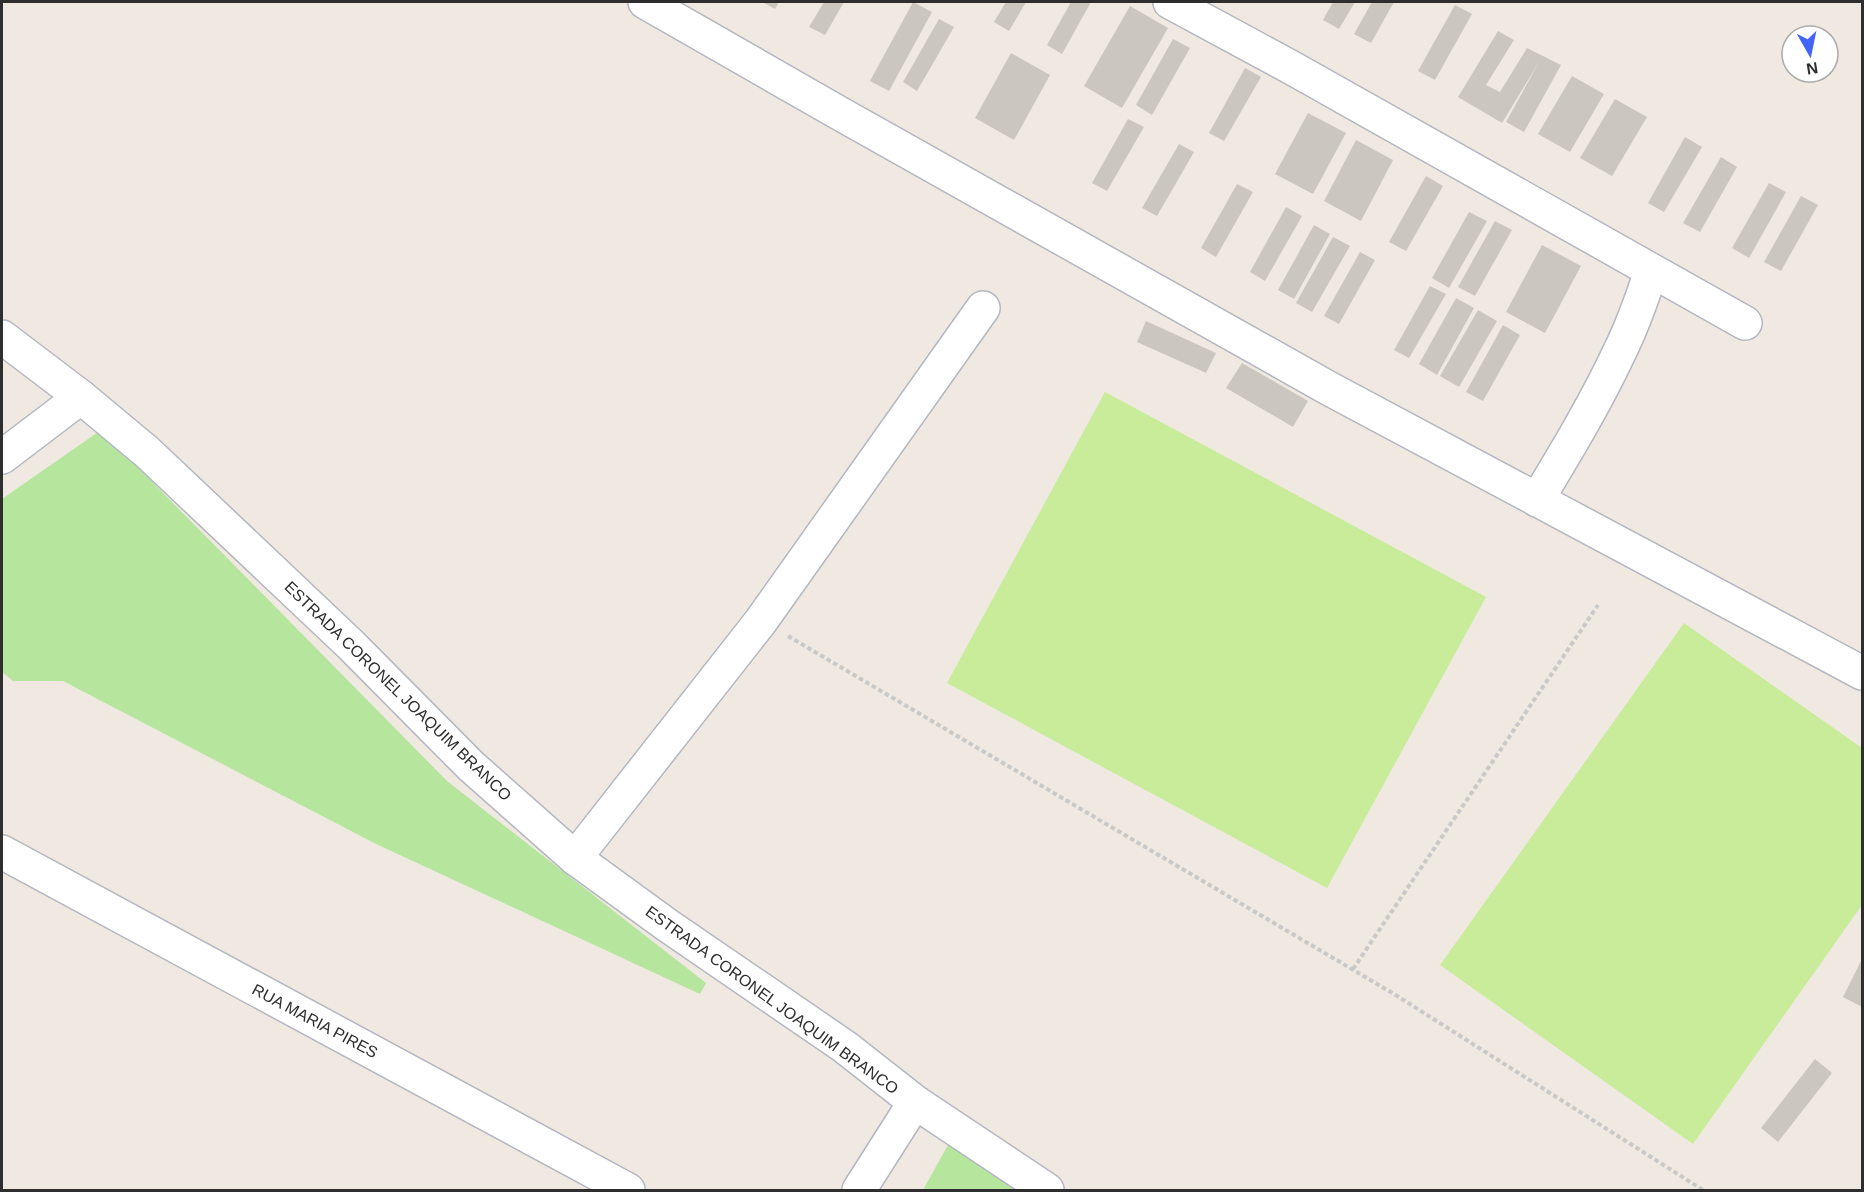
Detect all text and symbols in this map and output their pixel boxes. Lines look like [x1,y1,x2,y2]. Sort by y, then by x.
north arrow [1780,24,1840,84]
text: N [1805,59,1819,78]
street label: ESTRADA CORONEL JOAQUIM BRANCO [281,578,515,804]
street label: ESTRADA CORONEL JOAQUIM BRANCO [642,903,902,1097]
street label: RUA MARIA PIRES [249,981,381,1061]

